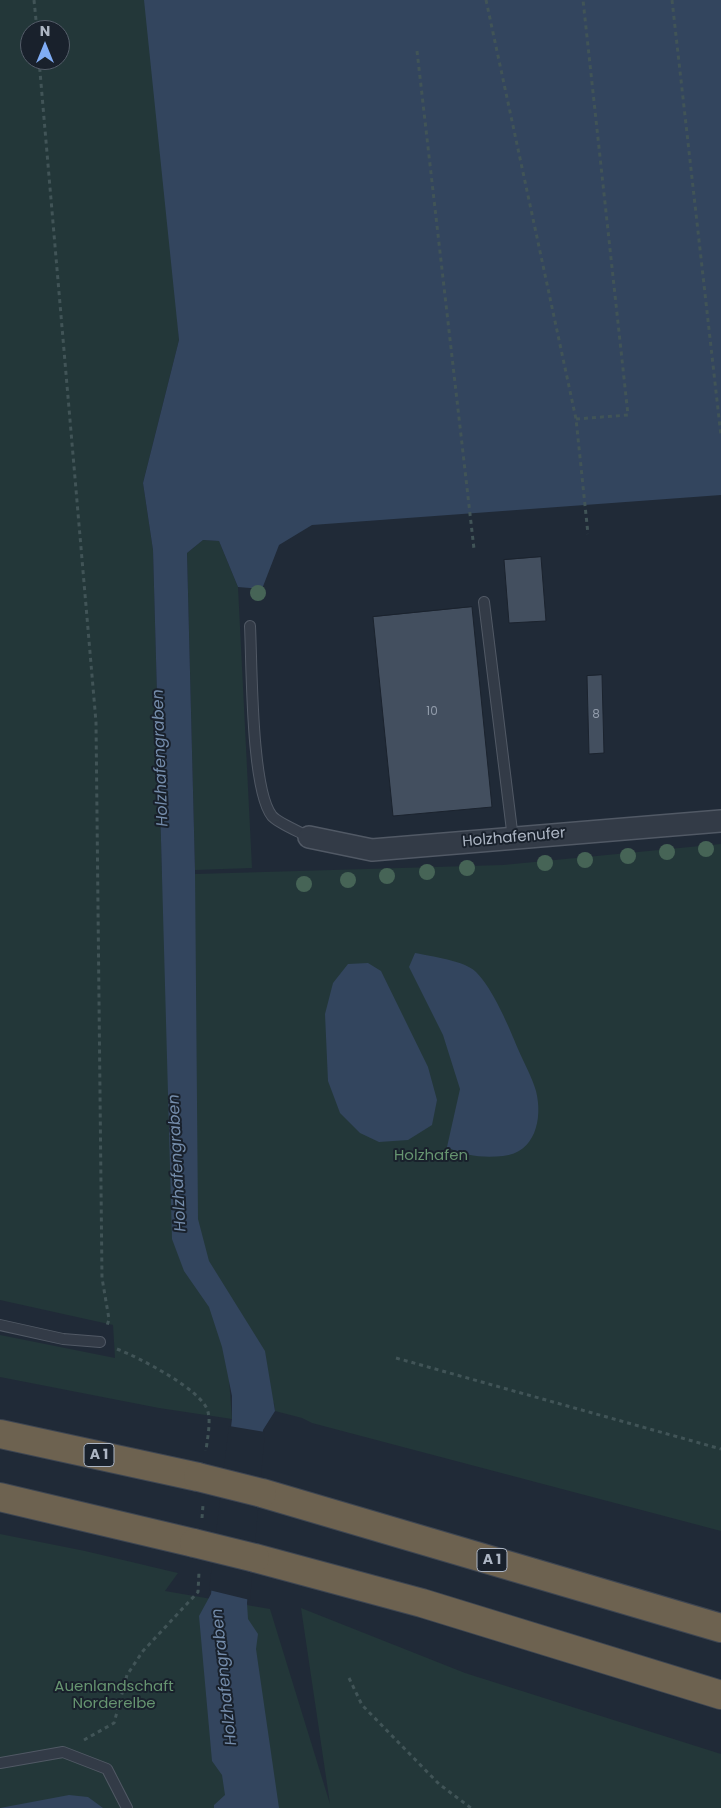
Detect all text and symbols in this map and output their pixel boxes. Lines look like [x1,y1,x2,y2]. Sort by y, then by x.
north arrow [20,20,70,70]
text: N [40,21,50,41]
water label: Holzhafengraben [149,689,173,827]
house number: 10 [426,705,438,719]
house number: 8 [592,708,600,722]
street label: Holzhafenufer [462,825,566,851]
water label: Holzhafengraben [165,1094,191,1232]
park label: Holzhafen [394,1147,468,1165]
road number: A 1 [84,1444,114,1466]
road number: A 1 [477,1548,507,1572]
water label: Holzhafengraben [208,1608,242,1746]
park label: Auenlandschaft Norderelbe [54,1678,174,1713]

